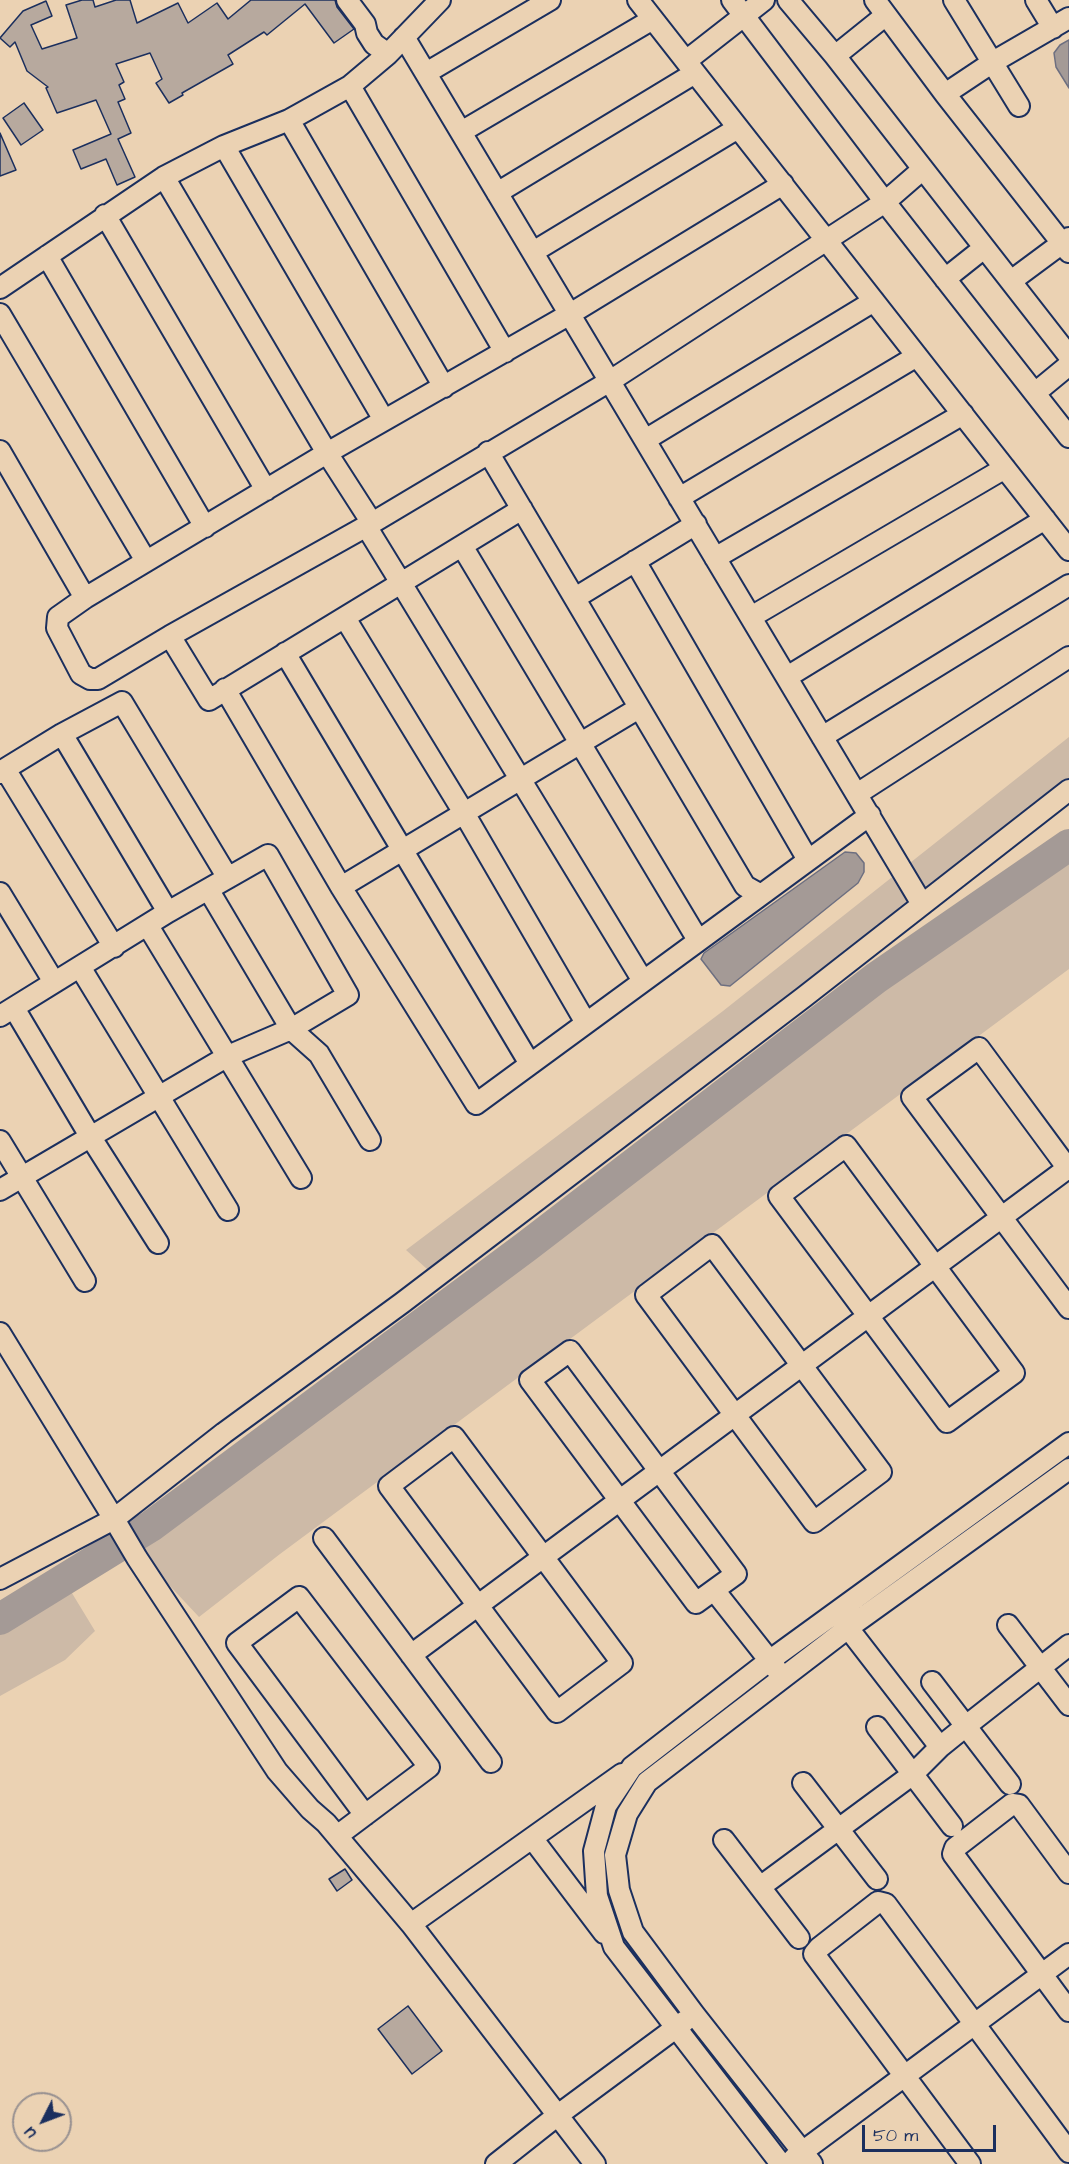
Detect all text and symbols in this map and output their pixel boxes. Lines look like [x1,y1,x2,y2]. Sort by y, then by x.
north arrow [12,2092,72,2152]
scale bar [865,2113,998,2151]
text: U [19,2122,41,2143]
text: 50 m [873,2123,918,2148]

